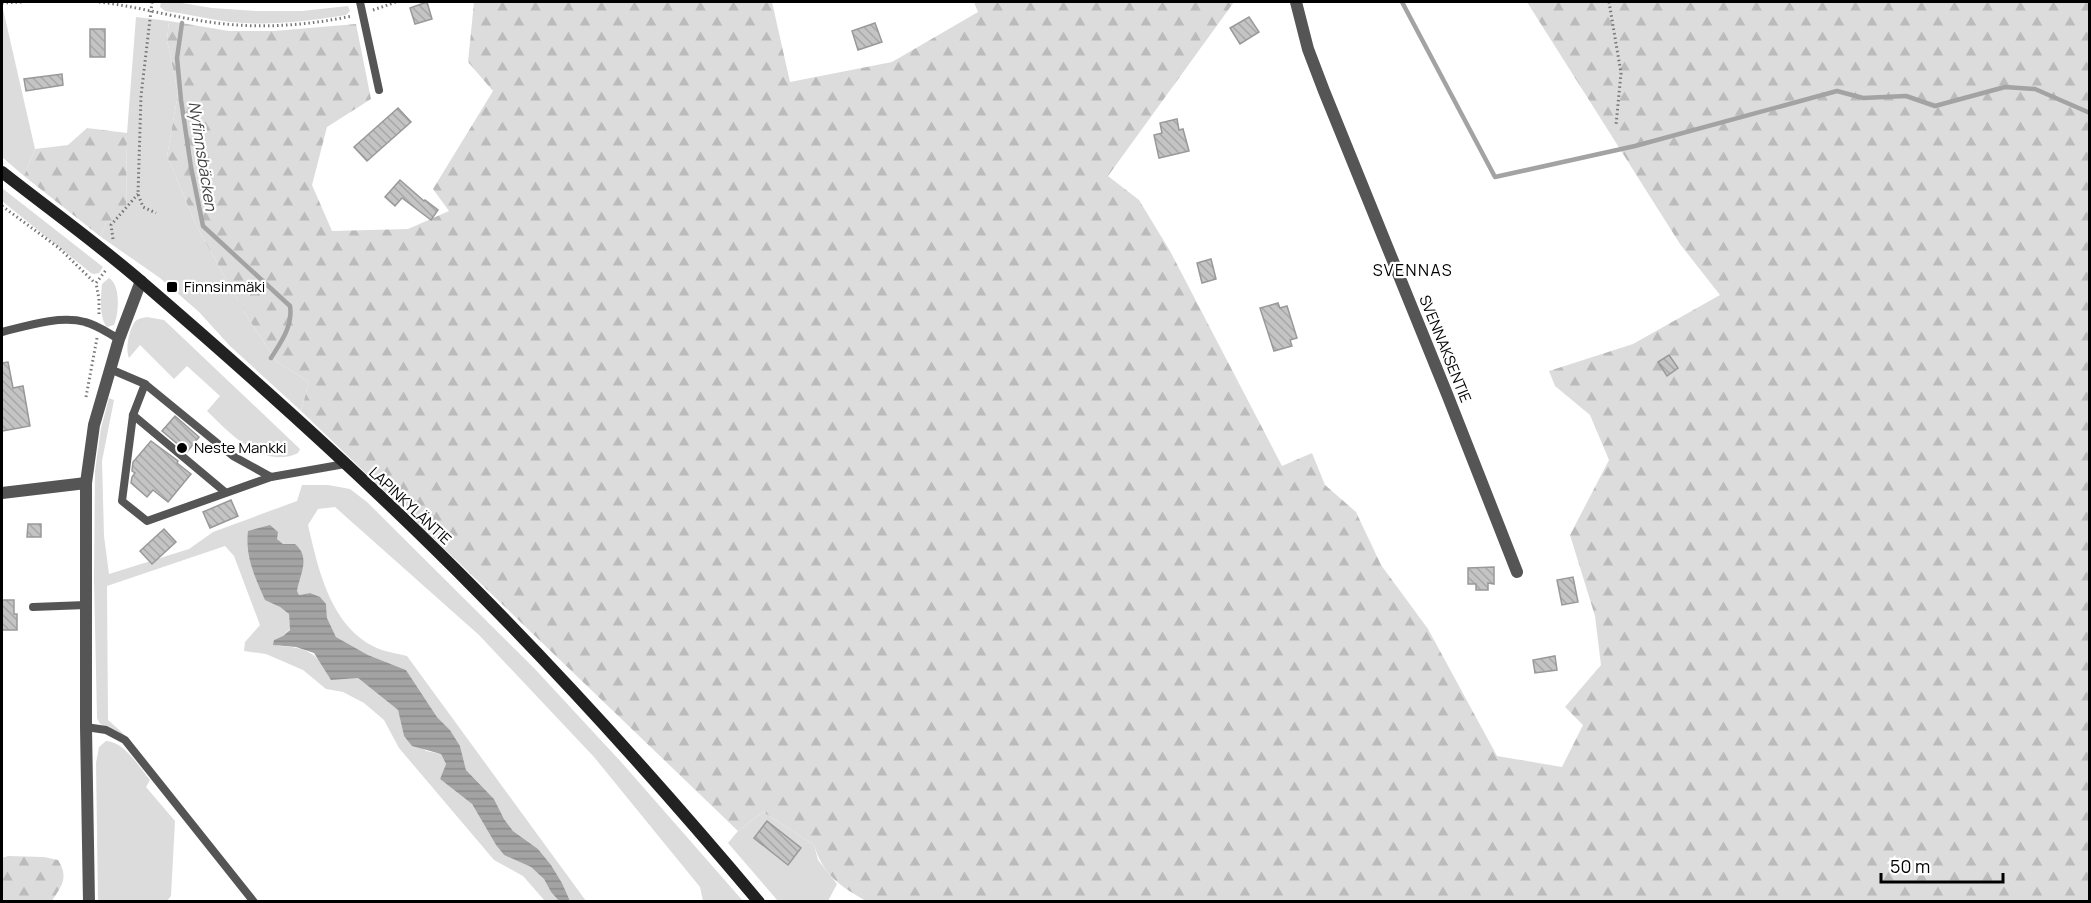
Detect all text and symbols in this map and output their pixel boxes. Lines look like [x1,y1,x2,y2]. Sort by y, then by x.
water label: Nyfinnsbäcken [184,100,223,213]
district label: SVENNAS [1373,259,1453,281]
place label: Finnsinmäki [184,276,265,297]
marker: Finnsinmäki [165,280,179,294]
street label: SVENNAKSENTIE [1414,292,1477,406]
place label: Neste Mankki [194,437,287,458]
marker: Neste Mankki [175,441,189,455]
street label: LAPINKYLÄNTIE [365,462,456,549]
scale bar [1881,846,2002,884]
text: 50 m [1890,854,1930,878]

